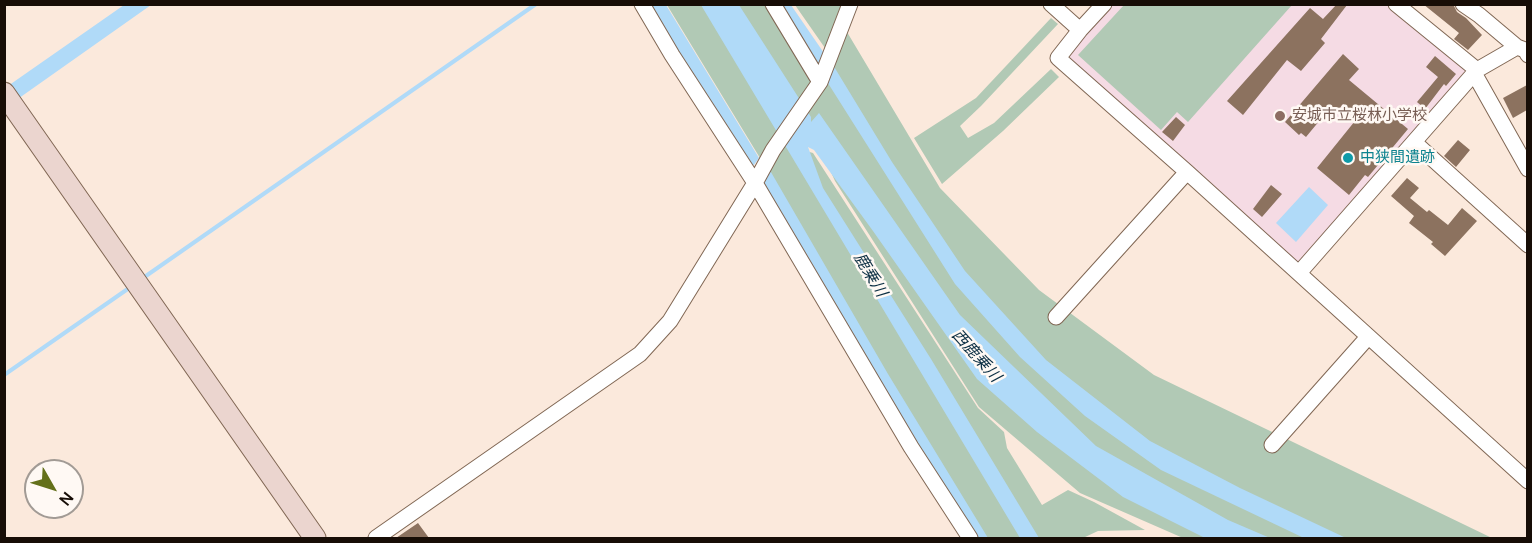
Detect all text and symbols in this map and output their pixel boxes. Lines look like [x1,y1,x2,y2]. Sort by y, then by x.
place label: 安城市立桜林小学校 [1292,107,1427,125]
marker: 安城市立桜林小学校 [1273,109,1287,123]
place label: 中狭間遺跡 [1360,149,1435,167]
marker: 中狭間遺跡 [1341,151,1355,165]
water label: 鹿乗川 [849,249,891,301]
water label: 西鹿乗川 [947,326,1005,386]
north arrow [24,459,84,519]
text: N [54,488,79,510]

